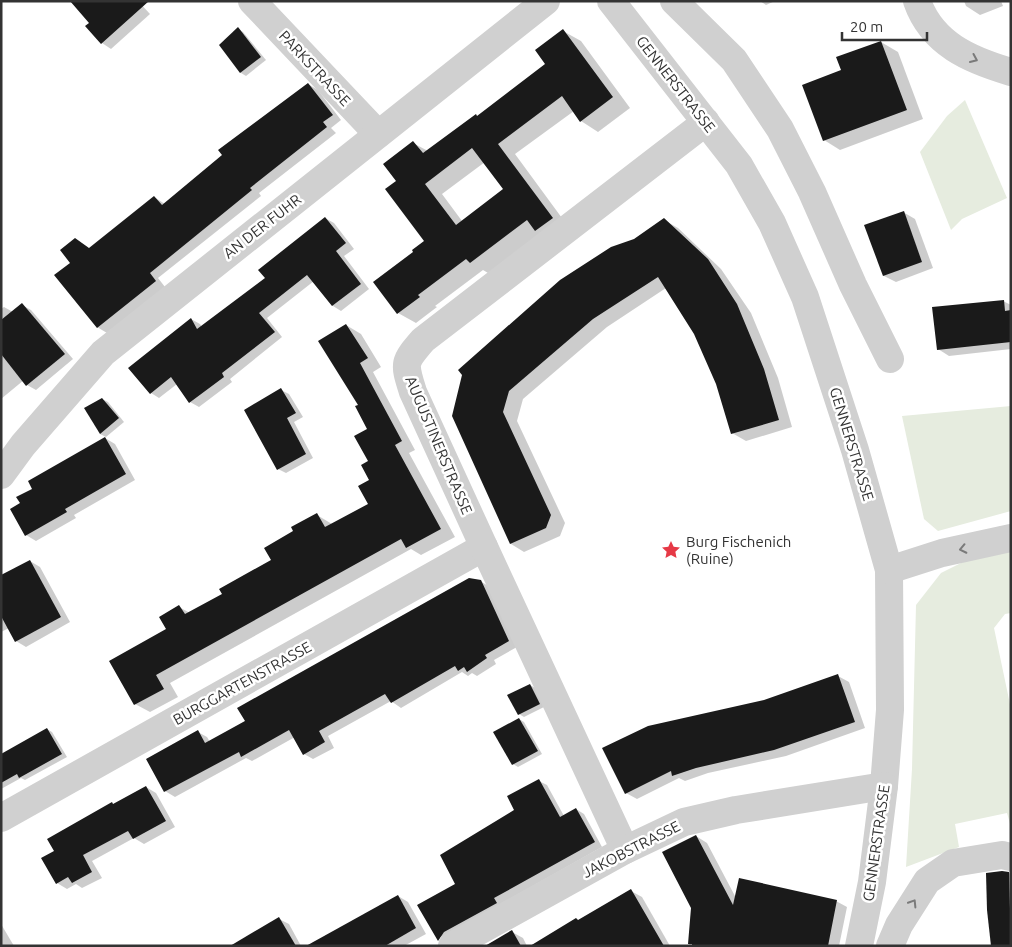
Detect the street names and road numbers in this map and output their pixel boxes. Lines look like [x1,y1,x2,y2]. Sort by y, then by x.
street label: PARKSTRASSE [276,27,354,109]
street label: GENNERSTRASSE [633,32,719,136]
street label: AN DER FUHR [220,190,304,262]
street label: AUGUSTINERSTRASSE [402,373,476,517]
street label: GENNERSTRASSE [827,385,877,503]
street label: BURGGARTENSTRASSE [170,638,314,728]
street label: GENNERSTRASSE [859,784,893,902]
street label: JAKOBSTRASSE [579,817,683,881]

